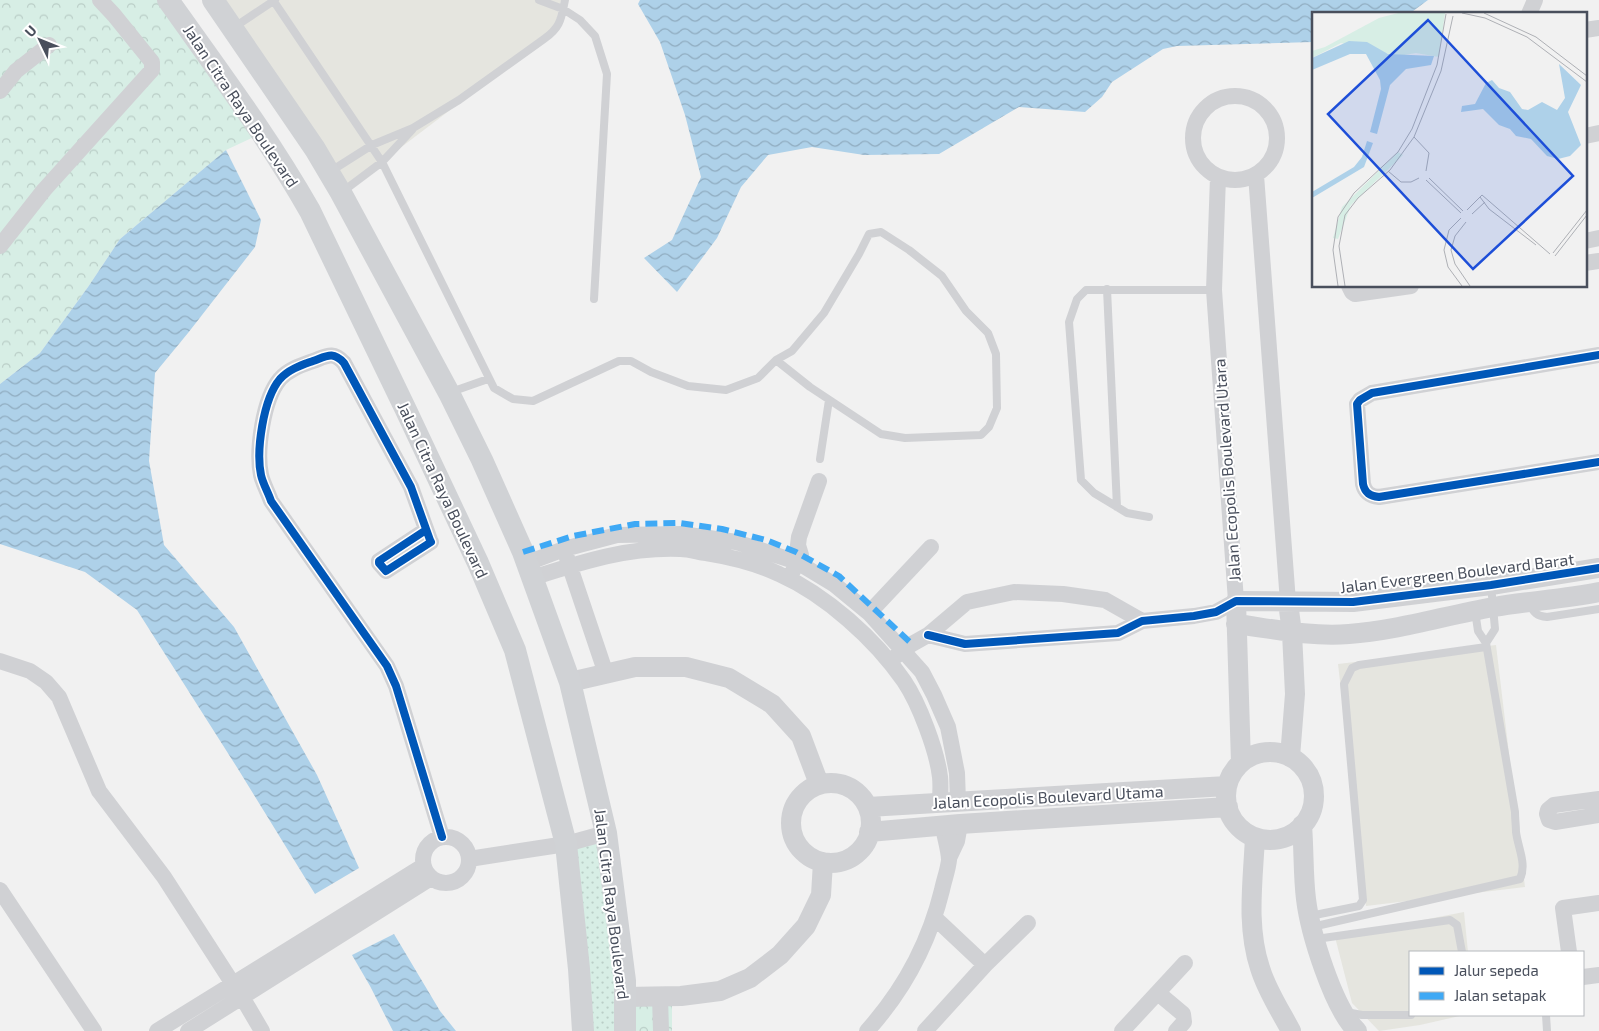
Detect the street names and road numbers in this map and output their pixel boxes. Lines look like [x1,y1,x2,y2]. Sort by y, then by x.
street label: Jalan Citra Raya Boulevard [180,21,303,191]
street label: Jalan Ecopolis Boulevard Utara [1209,358,1244,582]
street label: Jalan Citra Raya Boulevard [394,399,493,581]
street label: Jalan Evergreen Boulevard Barat [1339,549,1575,596]
street label: Jalan Ecopolis Boulevard Utama [932,781,1164,812]
street label: Jalan Citra Raya Boulevard [591,807,634,1000]

